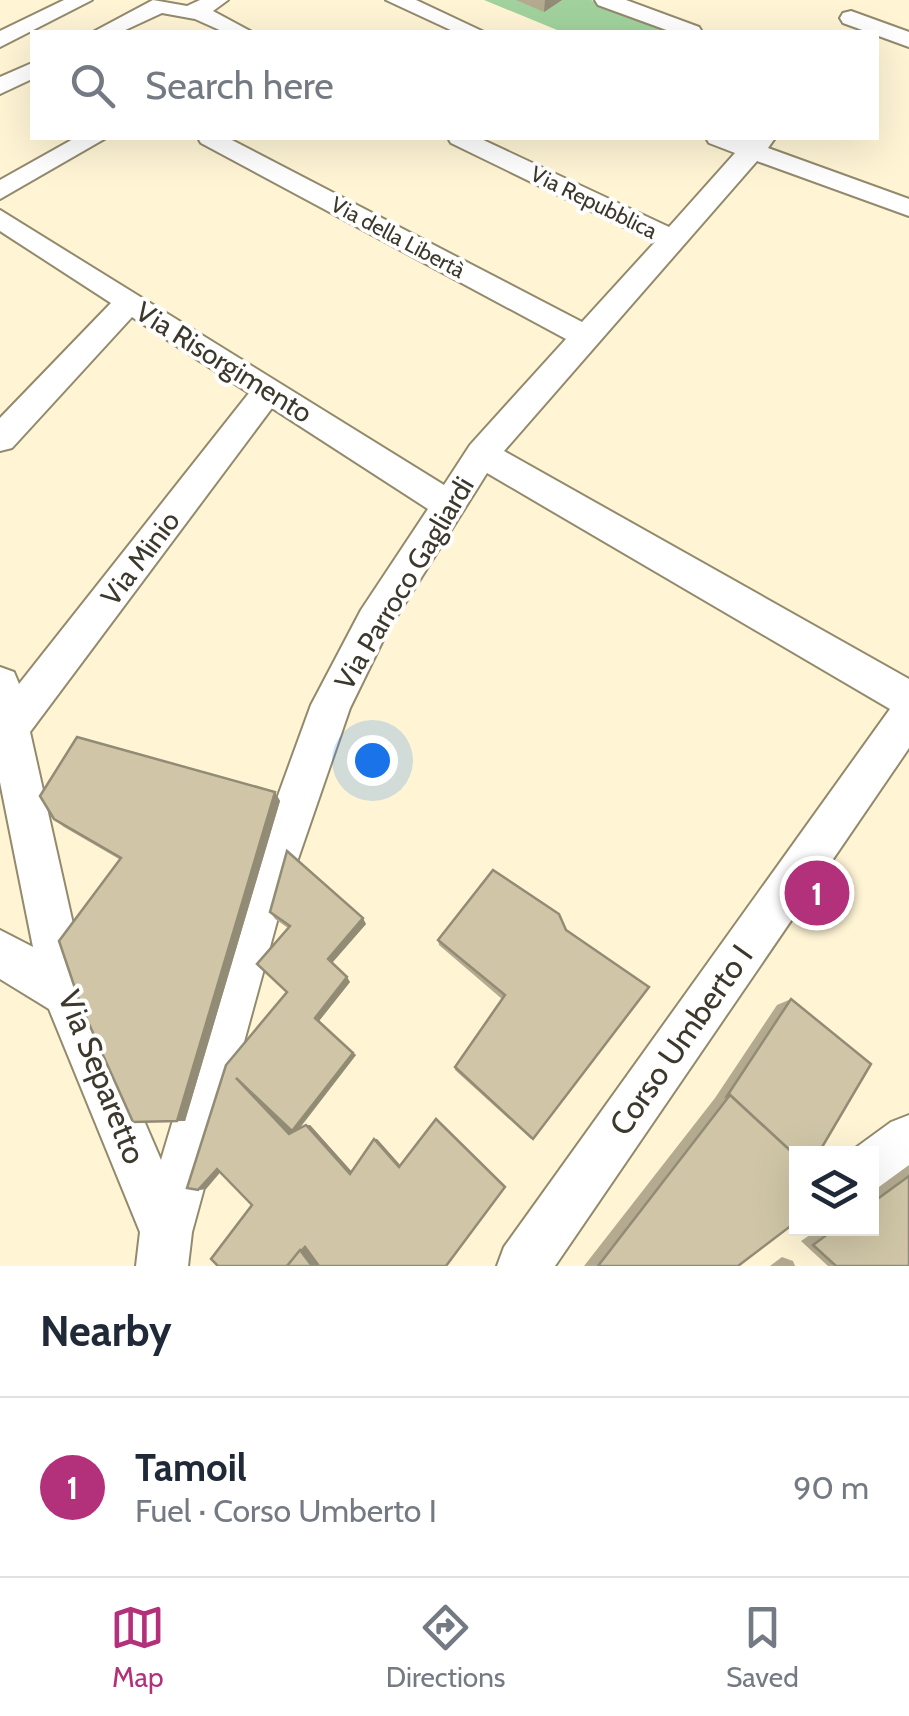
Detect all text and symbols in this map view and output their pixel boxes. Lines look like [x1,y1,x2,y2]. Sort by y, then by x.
search box [30,30,879,140]
icon: search [65,58,120,113]
text: Search here [145,62,334,109]
street label: Via Repubblica [526,160,662,245]
street label: Via della Libertà [326,191,470,284]
street label: Via Risorgimento [129,294,319,430]
street label: Via Parroco Gagliardi [327,470,481,696]
street label: Via Minio [94,504,186,612]
your location [347,735,398,786]
pin: 1 [784,856,850,930]
street label: Corso Umberto I [600,937,761,1142]
street label: Via Separetto [50,984,155,1169]
map controls [789,1146,879,1236]
button: layers [789,1146,879,1236]
text: Nearby [40,1305,172,1357]
text: Tamoil [135,1444,247,1491]
text: 1 [67,1468,78,1507]
text: 90 m [793,1468,869,1507]
text: Fuel · Corso Umberto I [135,1491,437,1530]
tab: Map [110,1600,165,1694]
tab: Directions [386,1600,505,1694]
tab: Saved [726,1600,799,1694]

